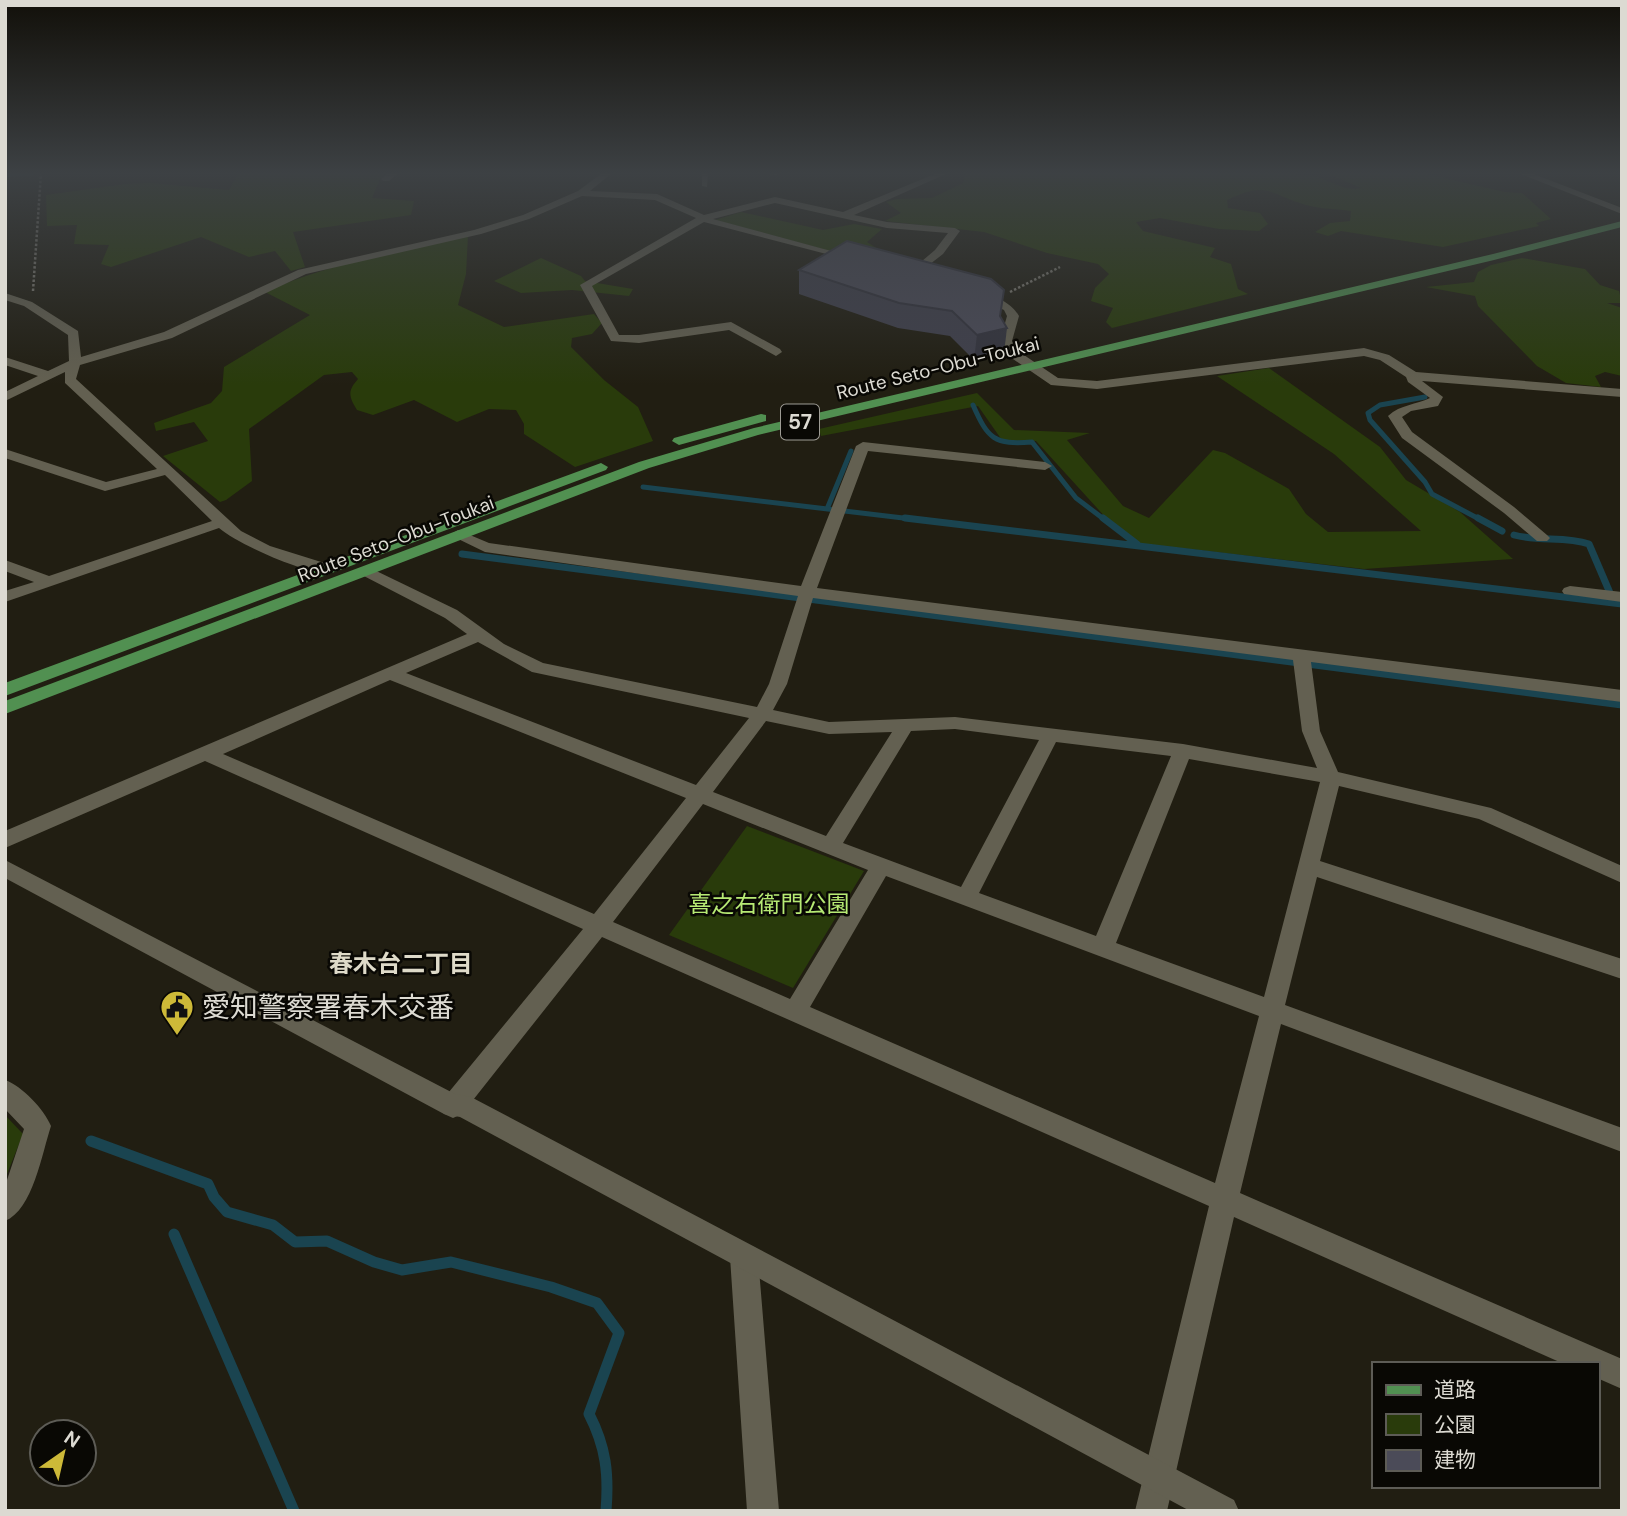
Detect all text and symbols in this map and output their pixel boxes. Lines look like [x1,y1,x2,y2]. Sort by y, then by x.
street label: Route Seto-Obu-Toukai [834,331,1042,405]
road number: 57 [781,404,819,440]
street label: Route Seto-Obu-Toukai [294,490,498,588]
park label: 喜之右衛門公園 [689,889,850,919]
district label: 春木台二丁目 [329,948,473,979]
public building icon: 愛知警察署春木交番 [158,988,196,1037]
place label: 愛知警察署春木交番 [202,989,454,1026]
legend [1372,1362,1599,1488]
text: 道路 [1434,1376,1476,1404]
text: 公園 [1434,1411,1476,1439]
north arrow [28,1418,98,1488]
text: N [59,1425,85,1454]
text: 建物 [1434,1446,1476,1474]

